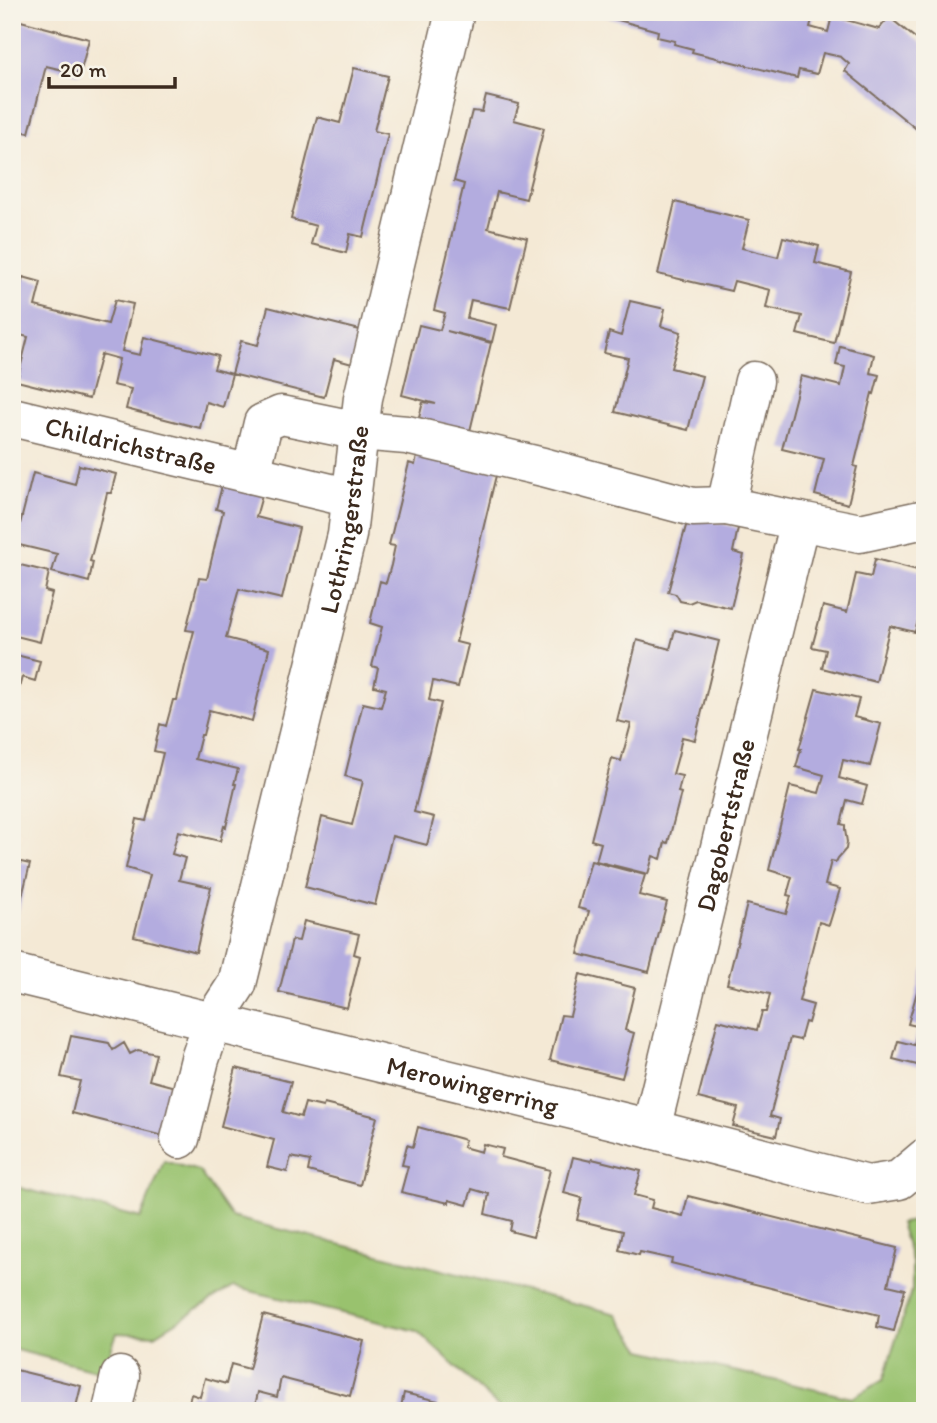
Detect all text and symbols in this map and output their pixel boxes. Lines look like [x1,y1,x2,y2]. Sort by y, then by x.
scale bar [49,46,175,90]
text: 20 m [60,57,107,82]
street label: Childrichstraße [42,409,220,481]
street label: Lothringerstraße [312,424,376,617]
street label: Dagobertstraße [689,735,762,915]
street label: Merowingerring [383,1049,562,1122]

